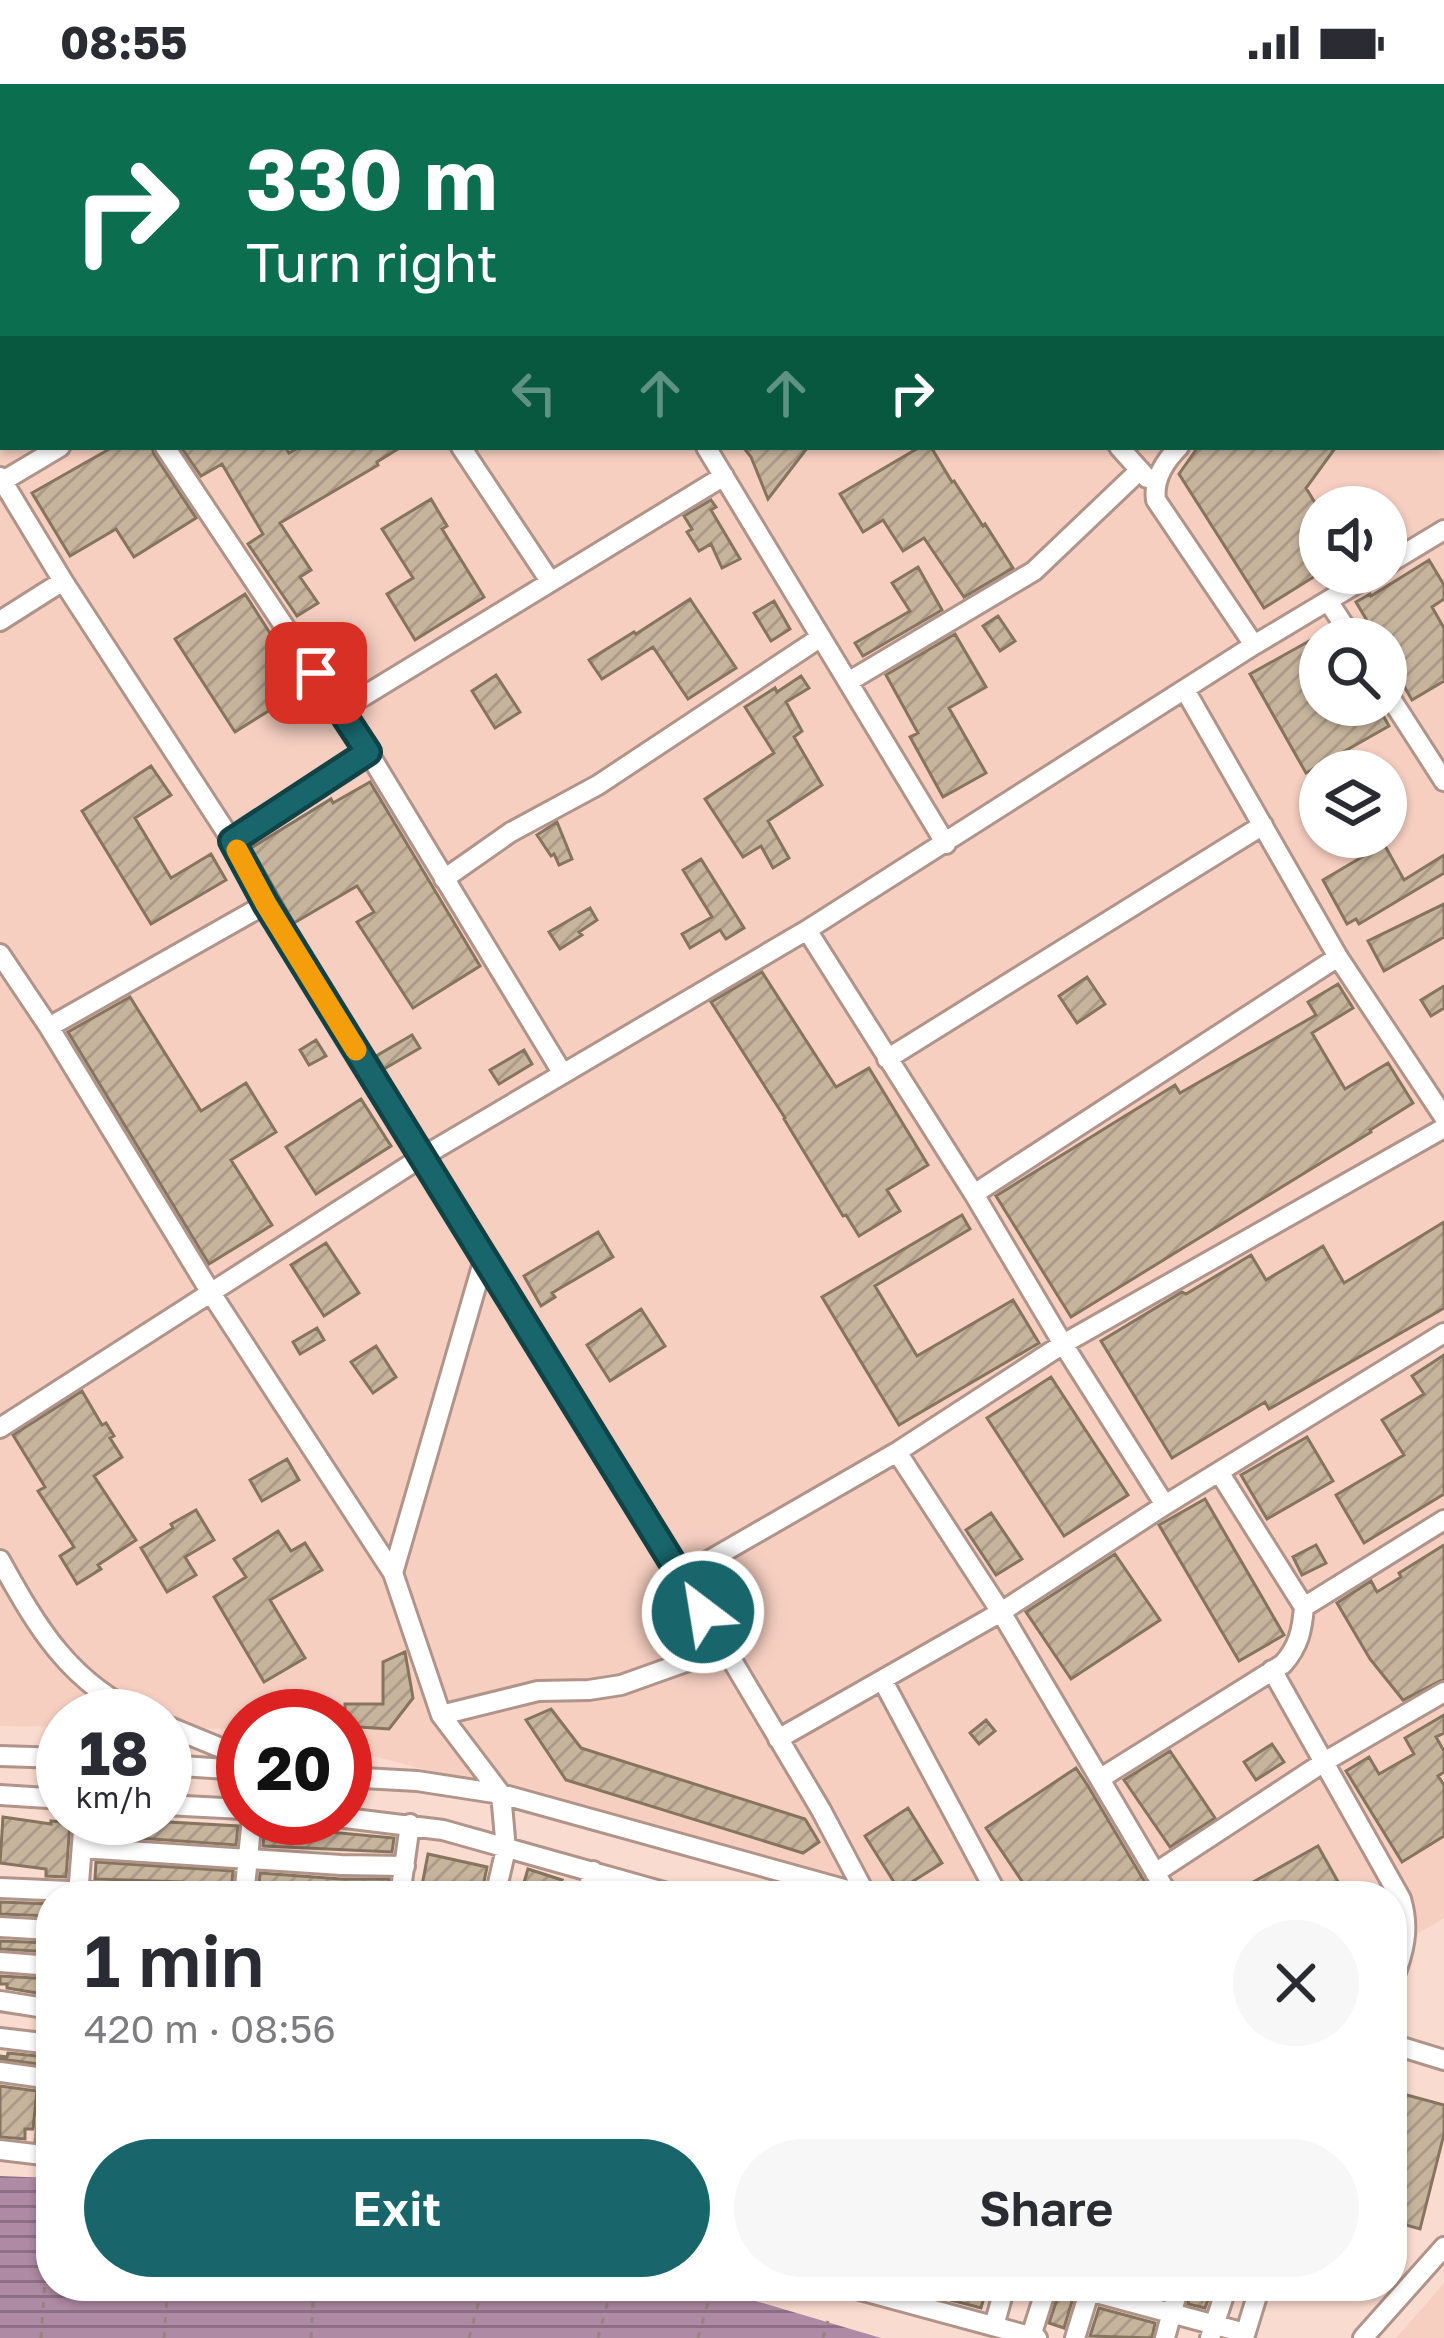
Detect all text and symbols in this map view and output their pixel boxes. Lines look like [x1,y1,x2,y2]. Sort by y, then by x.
text: 08:55 [60,15,187,69]
text: 330 m [246,128,498,228]
icon: right [48,132,204,288]
text: Turn right [246,229,498,294]
icon: left [501,360,567,426]
icon: ahead [627,360,693,426]
icon: ahead [753,360,819,426]
icon: right [879,360,945,426]
map controls [1299,486,1407,858]
button: sound [1299,486,1407,594]
button: search [1299,618,1407,726]
pin [265,622,367,724]
icon: arrive [283,640,349,706]
button: layers [1299,750,1407,858]
position arrow [640,1549,766,1675]
speed limit sign: 20 [216,1689,372,1845]
text: 18 [79,1716,149,1788]
text: km/h [76,1779,152,1815]
text: 1 min [84,1916,264,2003]
button: close [1233,1920,1359,2046]
text: 420 m · 08:56 [84,2005,336,2052]
button: Exit [84,2139,710,2277]
button: Share [734,2139,1359,2277]

